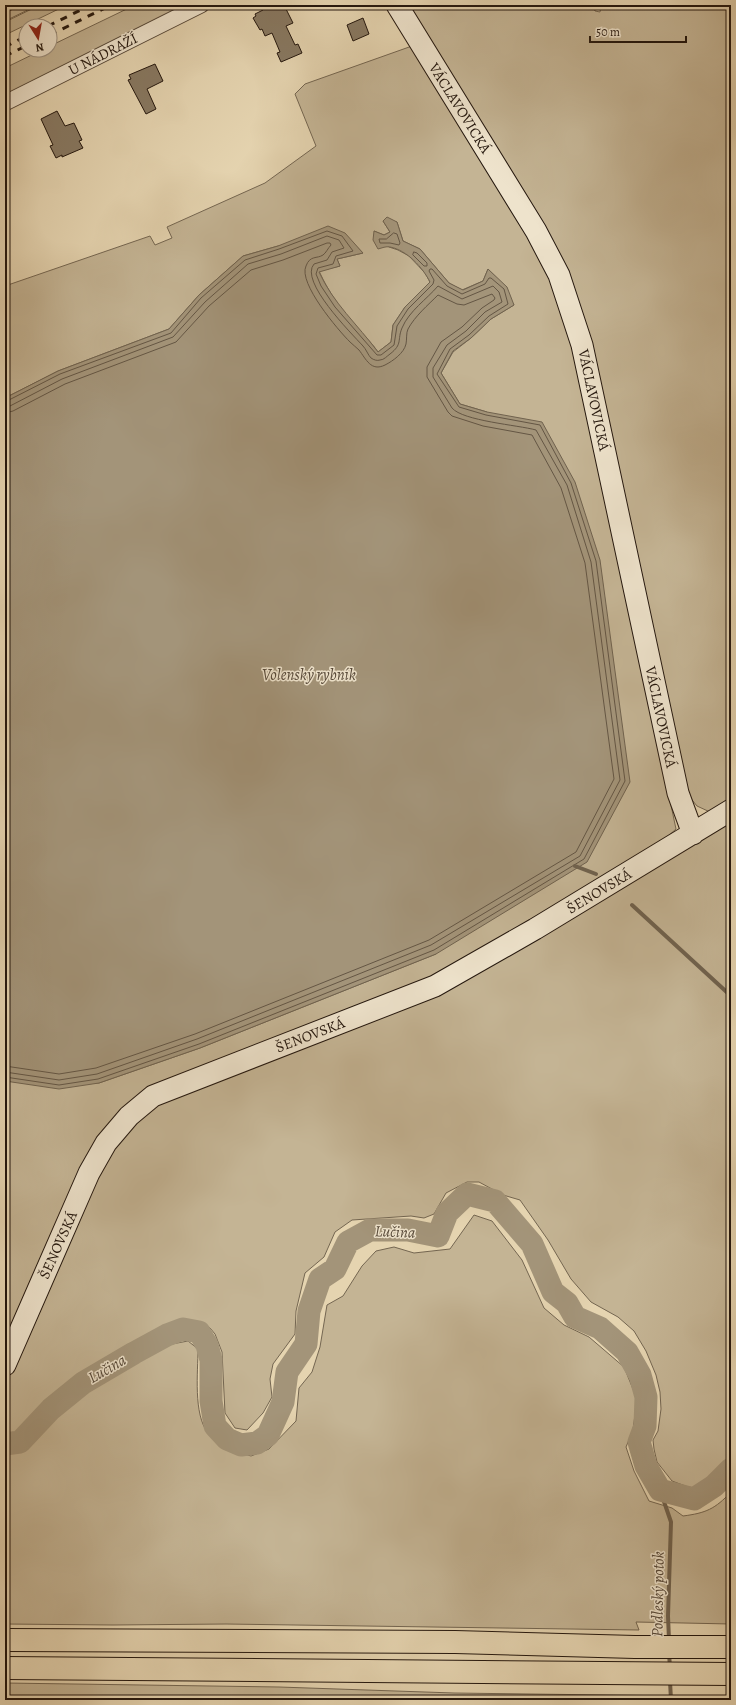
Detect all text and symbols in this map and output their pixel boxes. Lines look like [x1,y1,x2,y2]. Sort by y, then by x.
north arrow [18,18,58,58]
scale bar [590,18,686,44]
text: 50 m [596,24,620,40]
street label: U NÁDRAŽÍ [65,28,141,80]
text: N [34,39,45,55]
street label: VÁCLAVOVICKÁ [424,58,496,157]
street label: VÁCLAVOVICKÁ [573,346,615,453]
street label: VÁCLAVOVICKÁ [640,663,682,770]
water label: Volenský rybník [262,664,356,686]
street label: ŠENOVSKÁ [563,864,635,918]
street label: ŠENOVSKÁ [273,1013,348,1057]
street label: ŠENOVSKÁ [34,1208,82,1282]
water label: Lučina [374,1220,416,1244]
water label: Lučina [84,1349,131,1389]
water label: Podleský potok [646,1551,670,1637]

